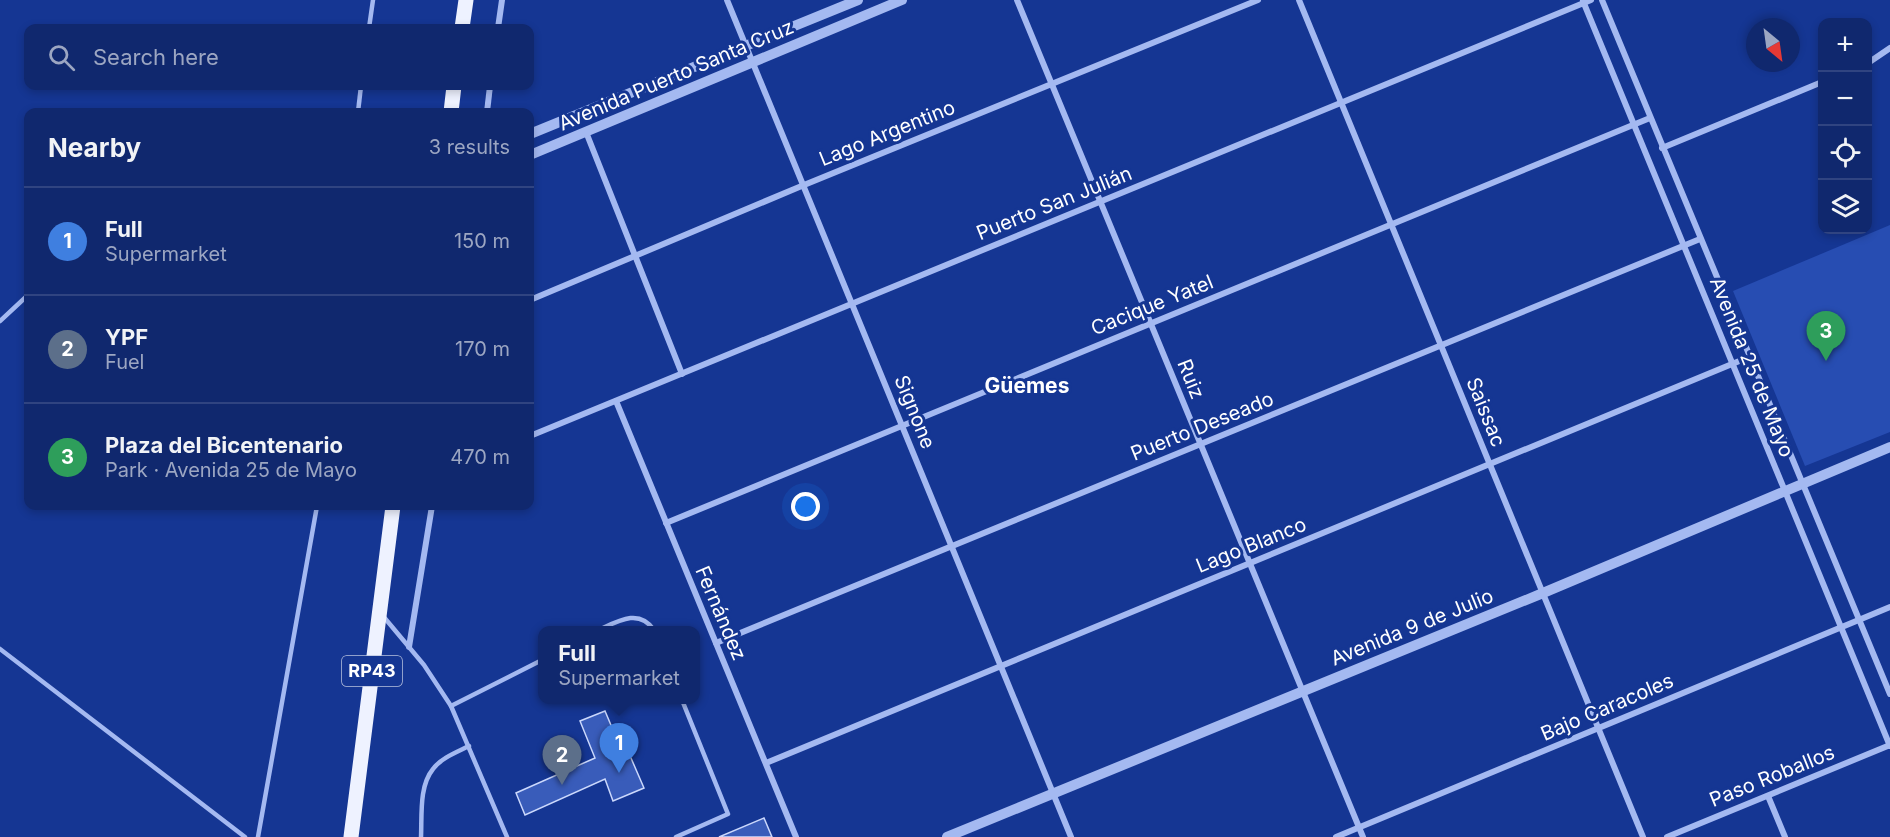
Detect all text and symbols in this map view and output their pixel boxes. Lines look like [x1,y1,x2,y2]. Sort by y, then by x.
street label: Avenida Puerto Santa Cruz [555,14,797,136]
north arrow [1746,18,1800,72]
map controls [1818,18,1872,234]
button: + [1818,18,1872,72]
search box [24,24,534,90]
icon: search [45,41,78,74]
text: Search here [93,44,219,70]
button: − [1818,72,1872,126]
street label: Lago Argentino [816,95,958,171]
button: locate [1818,126,1872,180]
text: Nearby [48,132,141,163]
text: 3 results [429,135,510,159]
street label: Puerto San Julián [973,161,1135,245]
button: layers [1818,180,1872,234]
text: Full [105,216,143,242]
text: 1 [63,229,72,253]
text: 150 m [454,229,510,253]
text: Supermarket [105,242,227,266]
street label: Cacique Yatel [1087,270,1217,340]
street label: Avenida 25 de Mayo [1705,273,1799,461]
pin: 3 [1806,312,1846,361]
text: YPF [105,324,148,350]
text: 2 [61,337,74,361]
text: 170 m [455,337,510,361]
text: Fuel [105,350,144,374]
street label: Ruiz [1172,356,1210,402]
street label: Signone [889,372,941,452]
district label: Güemes [985,373,1069,398]
street label: Saissac [1461,374,1511,450]
street label: Puerto Deseado [1127,386,1277,466]
text: Plaza del Bicentenario [105,432,343,458]
text: 3 [61,445,74,469]
text: 470 m [450,445,510,469]
text: Park · Avenida 25 de Mayo [105,458,357,482]
your location [791,492,820,521]
street label: Lago Blanco [1192,512,1310,578]
street label: Fernández [690,562,752,664]
street label: Avenida 9 de Julio [1327,583,1497,671]
popup [538,626,700,704]
text: Full [558,640,596,666]
road number: RP43 [342,656,402,686]
text: Supermarket [558,666,680,690]
street label: Bajo Caracoles [1537,668,1677,746]
pin: 1 [600,724,638,773]
pin: 2 [542,736,582,785]
street label: Paso Roballos [1706,740,1838,812]

